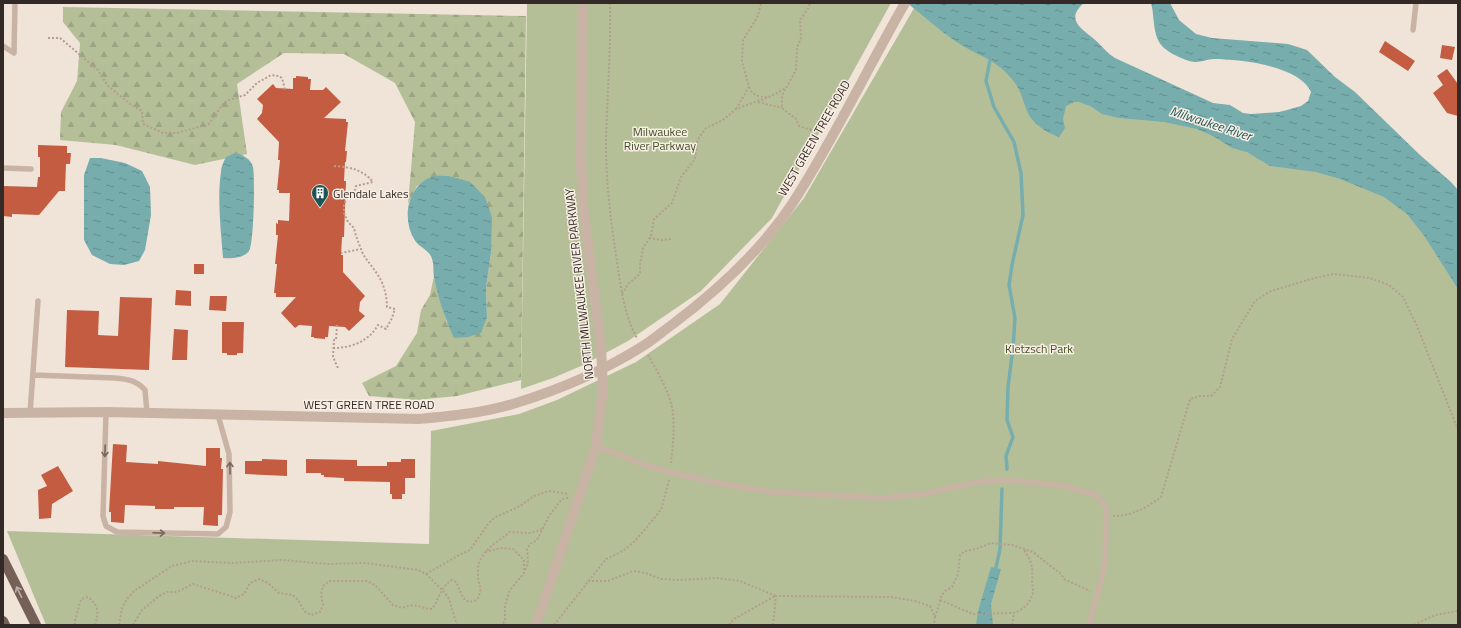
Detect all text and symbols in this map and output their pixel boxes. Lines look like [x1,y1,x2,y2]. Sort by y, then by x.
street label: WEST GREEN TREE ROAD [773,76,855,200]
water label: Milwaukee River [1168,100,1256,146]
park label: Milwaukee River Parkway [624,122,696,155]
building icon: Glendale Lakes [310,183,330,208]
place label: Glendale Lakes [333,184,409,203]
street label: NORTH MILWAUKEE RIVER PARKWAY [559,187,598,380]
park label: Kletzsch Park [1005,339,1073,358]
street label: WEST GREEN TREE ROAD [303,395,435,414]
one-way arrow [101,444,109,457]
one-way arrow [226,462,233,475]
one-way arrow [152,529,165,537]
one-way arrow [15,586,22,598]

